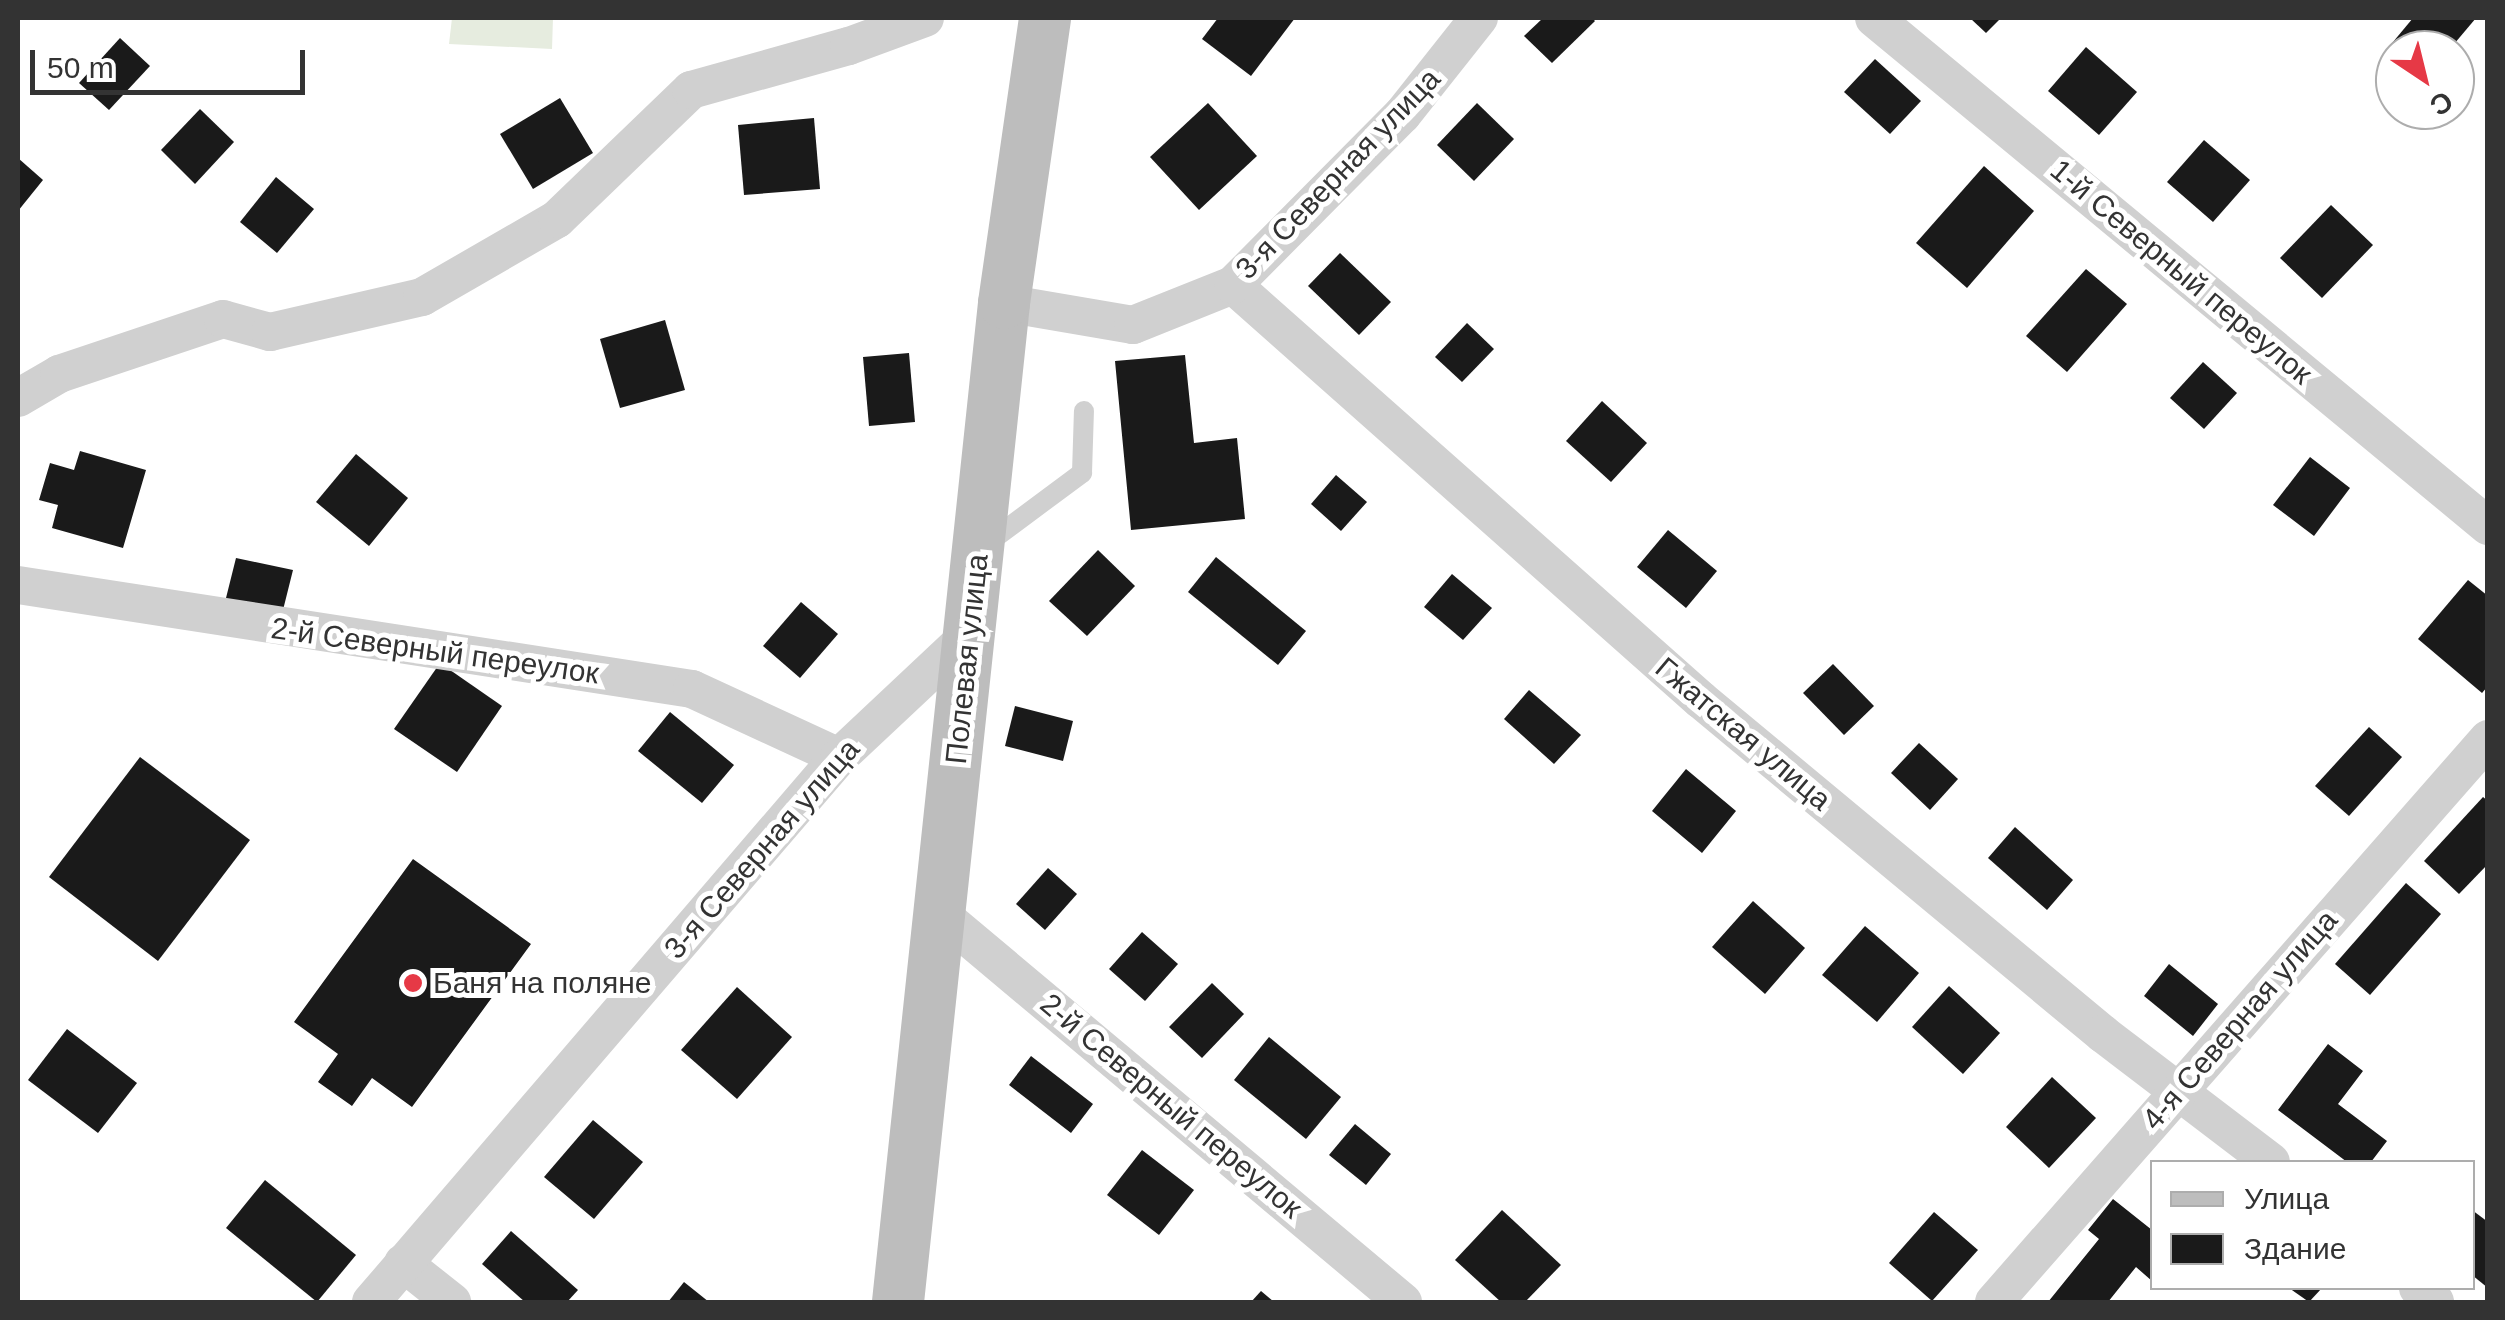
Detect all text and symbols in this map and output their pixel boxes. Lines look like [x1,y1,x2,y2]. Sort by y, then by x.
scale bar [35,30,310,92]
north arrow [2375,30,2475,130]
text: 50 m [47,51,114,84]
street label: 3-я Северная улица [1228,61,1448,287]
text: С [2424,85,2459,122]
street label: 1-й Северный переулок [2043,152,2319,392]
street label: Полевая улица [938,552,996,766]
street label: 2-й Северный переулок [269,610,601,692]
street label: Гжатская улица [1648,650,1838,818]
street label: 3-я Северная улица [657,732,867,966]
street label: 4-я Северная улица [2135,903,2345,1137]
place label: Баня на поляне [433,965,651,1001]
marker: Баня на поляне [402,972,424,994]
street label: 2-й Северный переулок [1033,986,1309,1226]
legend [2150,1160,2475,1290]
text: Улица [2244,1182,2329,1215]
text: Здание [2244,1232,2346,1265]

